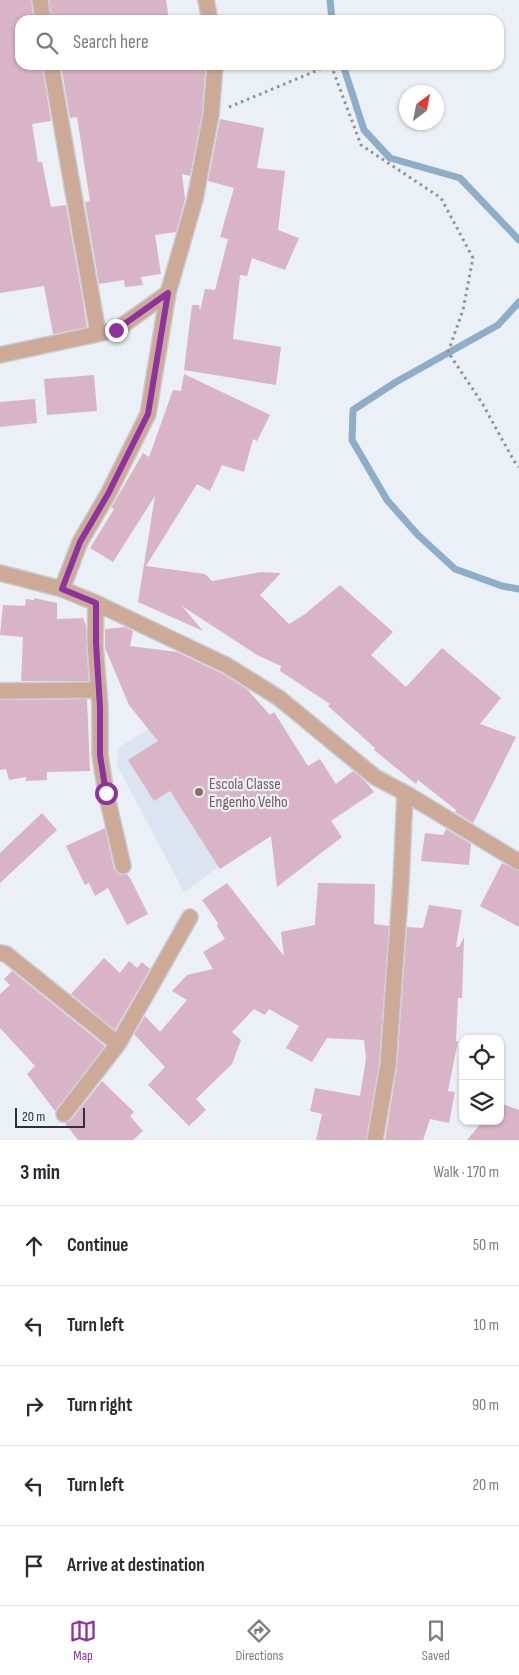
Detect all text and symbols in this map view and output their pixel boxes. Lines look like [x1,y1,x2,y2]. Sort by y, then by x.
search box [15,15,504,70]
icon: search [33,29,61,57]
text: Search here [73,31,149,54]
north arrow [399,85,444,130]
route end [105,319,128,342]
place label: Escola Classe Engenho Velho [209,775,288,812]
route start [95,782,118,805]
marker: Escola Classe Engenho Velho [193,786,205,798]
map controls [459,1035,504,1125]
button: locate [459,1035,504,1080]
button: layers [459,1080,504,1125]
scale bar [15,1105,85,1128]
text: 20 m [22,1108,45,1125]
text: 3 min [20,1160,60,1185]
text: Walk · 170 m [434,1163,499,1182]
icon: ahead [20,1232,48,1260]
text: Continue [67,1234,128,1257]
text: 50 m [473,1236,499,1255]
icon: left [20,1312,48,1340]
text: Turn left [67,1314,124,1337]
text: 10 m [473,1316,499,1335]
icon: right [20,1392,48,1420]
text: Turn right [67,1394,132,1417]
text: 90 m [472,1396,499,1415]
icon: left [20,1472,48,1500]
text: Turn left [67,1474,124,1497]
text: 20 m [472,1476,499,1495]
icon: arrive [20,1552,48,1580]
text: Arrive at destination [67,1554,205,1577]
tab: Map [69,1617,97,1664]
tab: Directions [235,1617,284,1664]
tab: Saved [422,1617,450,1664]

